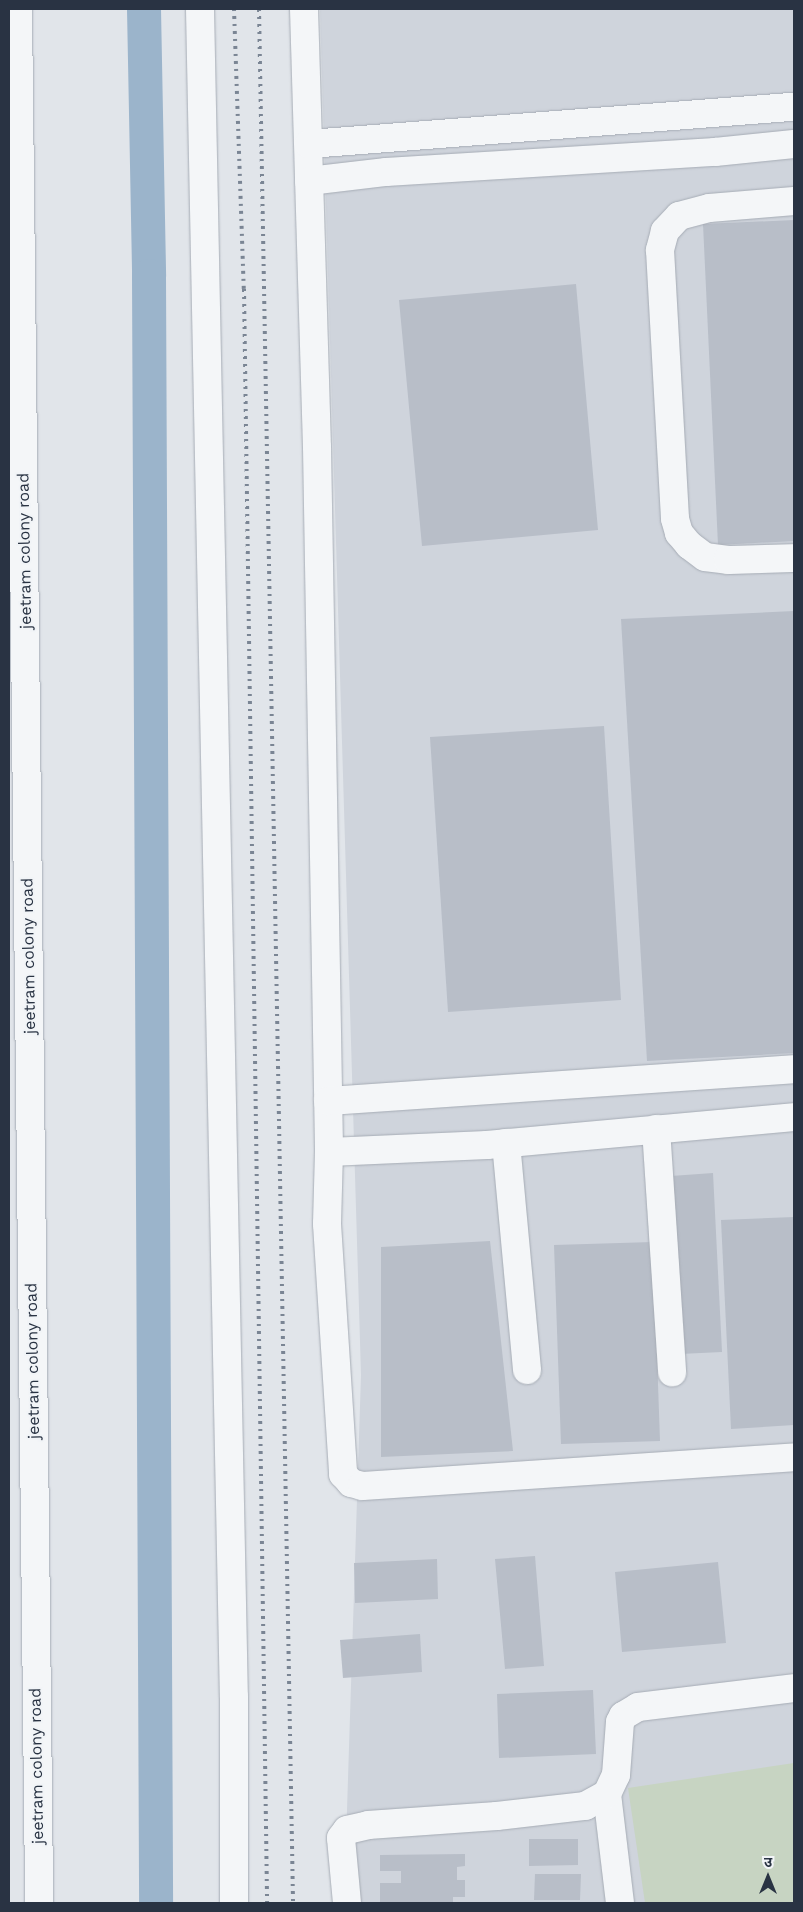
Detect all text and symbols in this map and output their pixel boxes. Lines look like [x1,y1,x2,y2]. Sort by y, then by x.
street label: jeetram colony road [14,473,36,629]
street label: jeetram colony road [18,878,40,1034]
street label: jeetram colony road [22,1283,44,1439]
street label: jeetram colony road [26,1688,48,1844]
north arrow [743,1852,793,1902]
text: उ [764,1854,772,1870]

